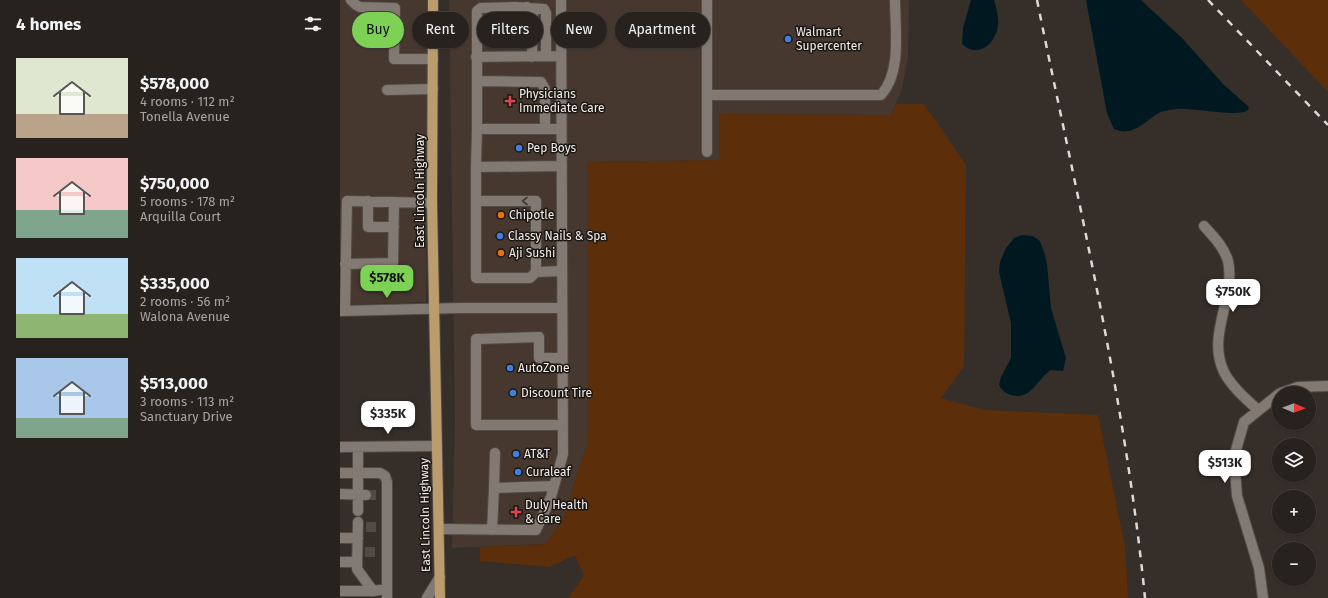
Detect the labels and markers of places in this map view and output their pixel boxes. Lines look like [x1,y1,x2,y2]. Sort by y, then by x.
place label: Walmart Supercenter [796,25,862,53]
marker: Walmart Supercenter [783,34,793,44]
place label: Physicians Immediate Care [519,87,605,115]
marker: Physicians Immediate Care [504,95,516,107]
place label: Pep Boys [527,141,577,155]
marker: Pep Boys [514,143,524,153]
place label: Chipotle [509,208,554,222]
marker: Chipotle [496,210,506,220]
place label: Classy Nails & Spa [508,229,607,243]
marker: Classy Nails & Spa [495,231,505,241]
place label: Aji Sushi [509,246,555,260]
marker: Aji Sushi [496,248,506,258]
pin: $578K [359,265,415,299]
pin: $750K [1205,279,1261,313]
place label: AutoZone [518,361,570,375]
marker: AutoZone [505,363,515,373]
place label: Discount Tire [521,386,592,400]
marker: Discount Tire [508,388,518,398]
pin: $335K [360,401,416,435]
place label: AT&T [524,447,551,461]
marker: AT&T [511,449,521,459]
pin: $513K [1197,450,1253,484]
place label: Curaleaf [526,465,572,479]
marker: Curaleaf [513,467,523,477]
place label: Duly Health & Care [525,498,588,526]
marker: Duly Health & Care [510,506,522,518]

